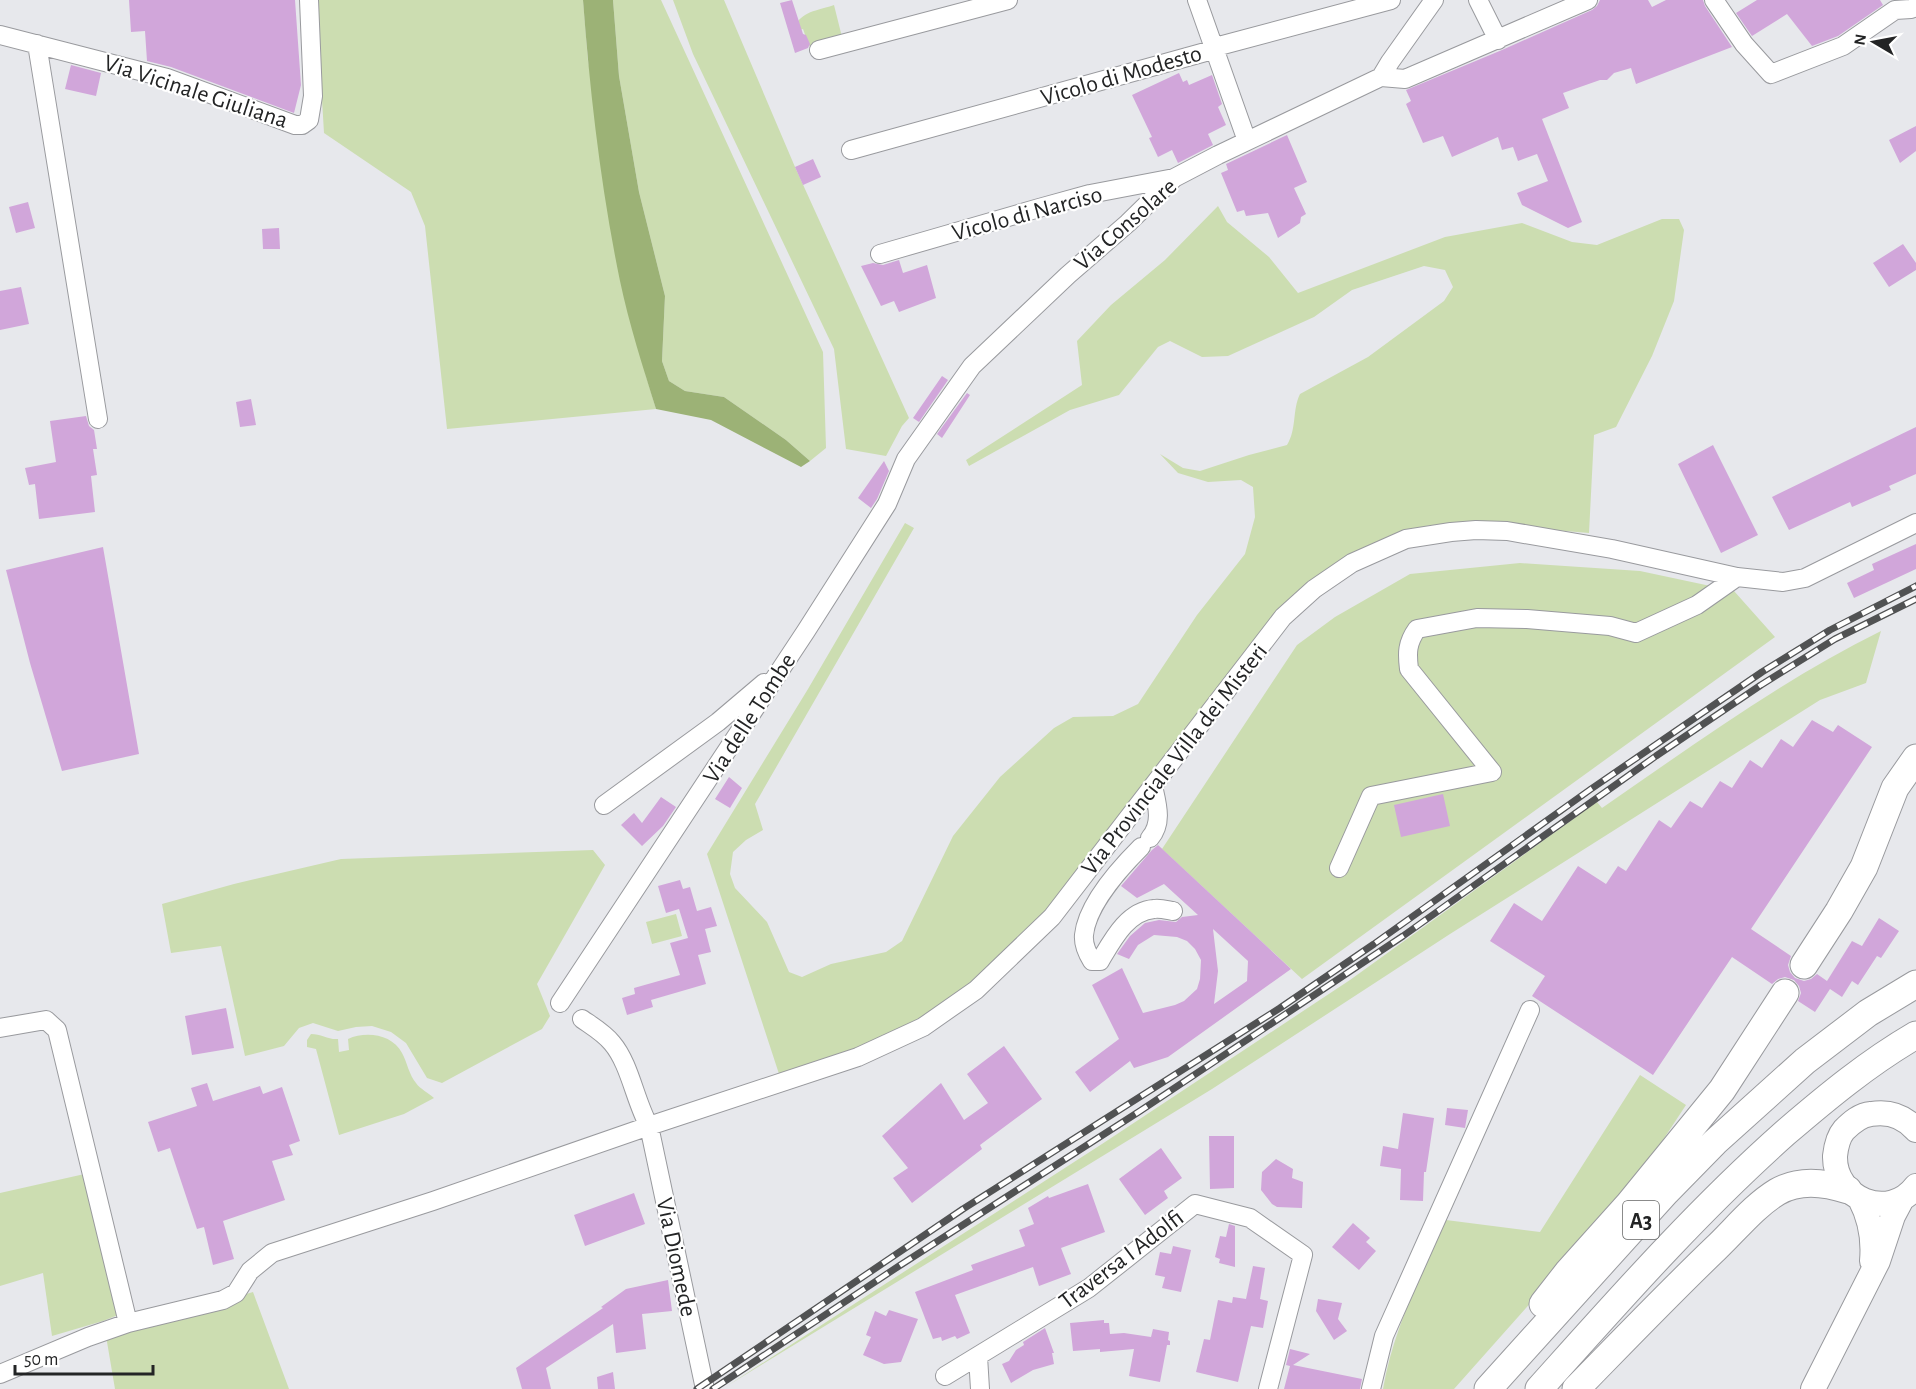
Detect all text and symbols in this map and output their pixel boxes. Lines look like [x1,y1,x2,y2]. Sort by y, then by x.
north arrow [1844,12,1904,72]
text: N [1851,33,1869,46]
street label: Vicolo di Modesto [1038,42,1204,110]
street label: Via Vicinale Giuliana [101,51,291,133]
street label: Via Consolare [1070,174,1181,275]
street label: Vicolo di Narciso [950,182,1105,246]
street label: Via Provinciale Villa dei Misteri [1077,639,1272,880]
street label: Via delle Tombe [699,649,801,788]
street label: Via Diomede [652,1196,700,1319]
road number: A3 [1623,1201,1659,1239]
street label: Traversa I Adolfi [1055,1206,1188,1314]
scale bar [15,1338,153,1376]
text: 50 m [24,1351,58,1369]

